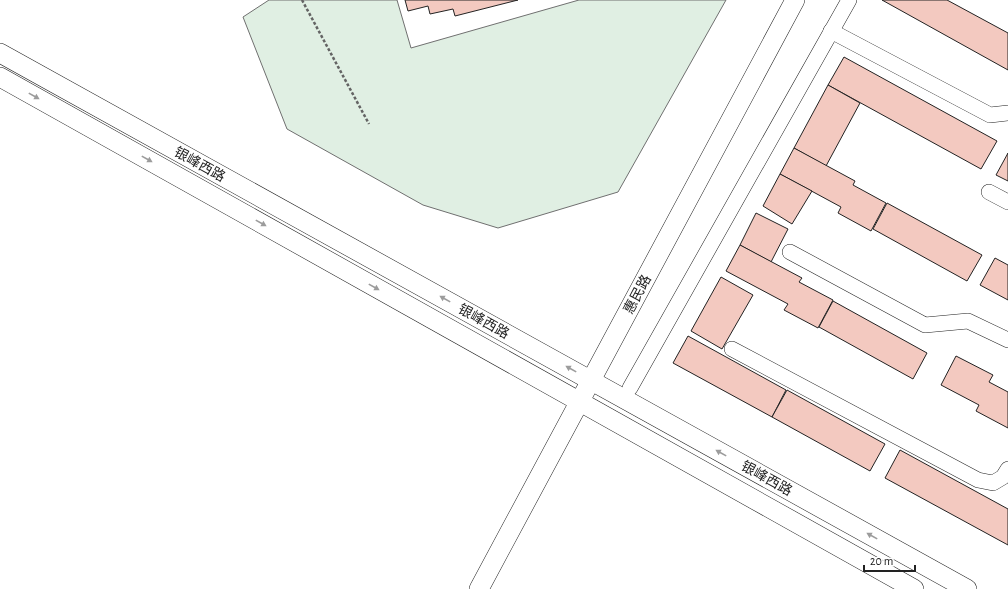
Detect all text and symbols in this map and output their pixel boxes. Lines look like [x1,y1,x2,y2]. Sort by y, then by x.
one-way arrow [28,93,40,99]
street label: 银峰西路 [172,143,228,185]
one-way arrow [142,156,153,163]
one-way arrow [255,220,267,226]
street label: 惠民路 [621,272,654,316]
one-way arrow [368,283,380,290]
one-way arrow [439,296,451,303]
street label: 银峰西路 [456,300,512,342]
one-way arrow [565,366,577,372]
one-way arrow [715,449,727,456]
street label: 银峰西路 [739,457,795,499]
one-way arrow [866,533,877,539]
scale bar [864,547,915,573]
text: 20 m [870,555,893,567]

